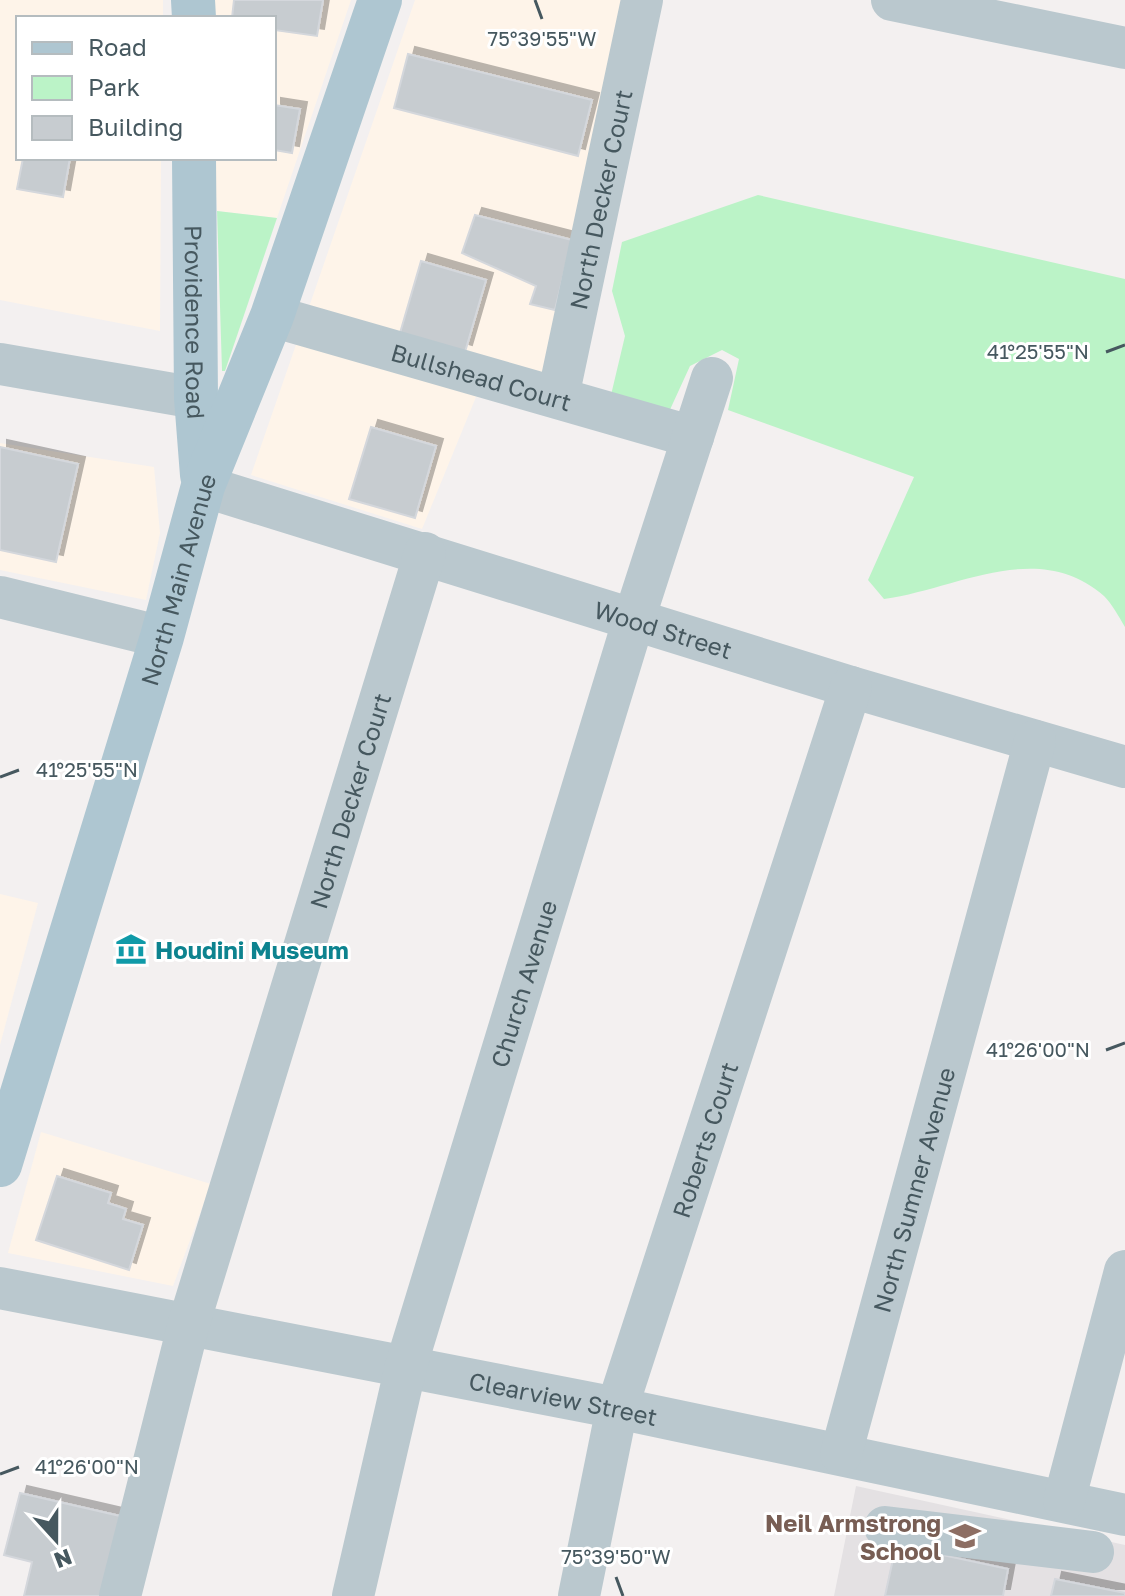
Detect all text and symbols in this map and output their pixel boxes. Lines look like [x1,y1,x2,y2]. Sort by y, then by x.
legend [16,16,276,160]
text: 75°39'55"W [488,26,596,50]
text: Road [88,32,147,61]
text: Park [88,72,140,101]
street label: North Decker Court [562,87,637,312]
text: Building [88,112,183,141]
street label: Providence Road [180,225,212,420]
street label: Bullshead Court [388,337,575,416]
text: 41°25'55"N [987,339,1089,363]
street label: North Main Avenue [134,469,221,689]
street label: Wood Street [591,594,736,664]
street label: North Decker Court [302,689,396,912]
text: 41°25'55"N [36,757,138,781]
street label: Church Avenue [484,896,562,1071]
museum icon: Houdini Museum [114,932,148,966]
place label: Houdini Museum [155,935,349,964]
text: 41°26'00"N [986,1037,1090,1061]
street label: Roberts Court [665,1058,743,1221]
street label: North Sumner Avenue [866,1064,960,1315]
street label: Clearview Street [467,1365,660,1431]
text: 41°26'00"N [35,1454,139,1478]
north arrow [16,1500,96,1580]
place label: Neil Armstrong School [765,1508,941,1565]
school or university icon: Neil Armstrong School [948,1519,982,1553]
text: N [51,1544,76,1575]
text: 75°39'50"W [561,1544,671,1568]

